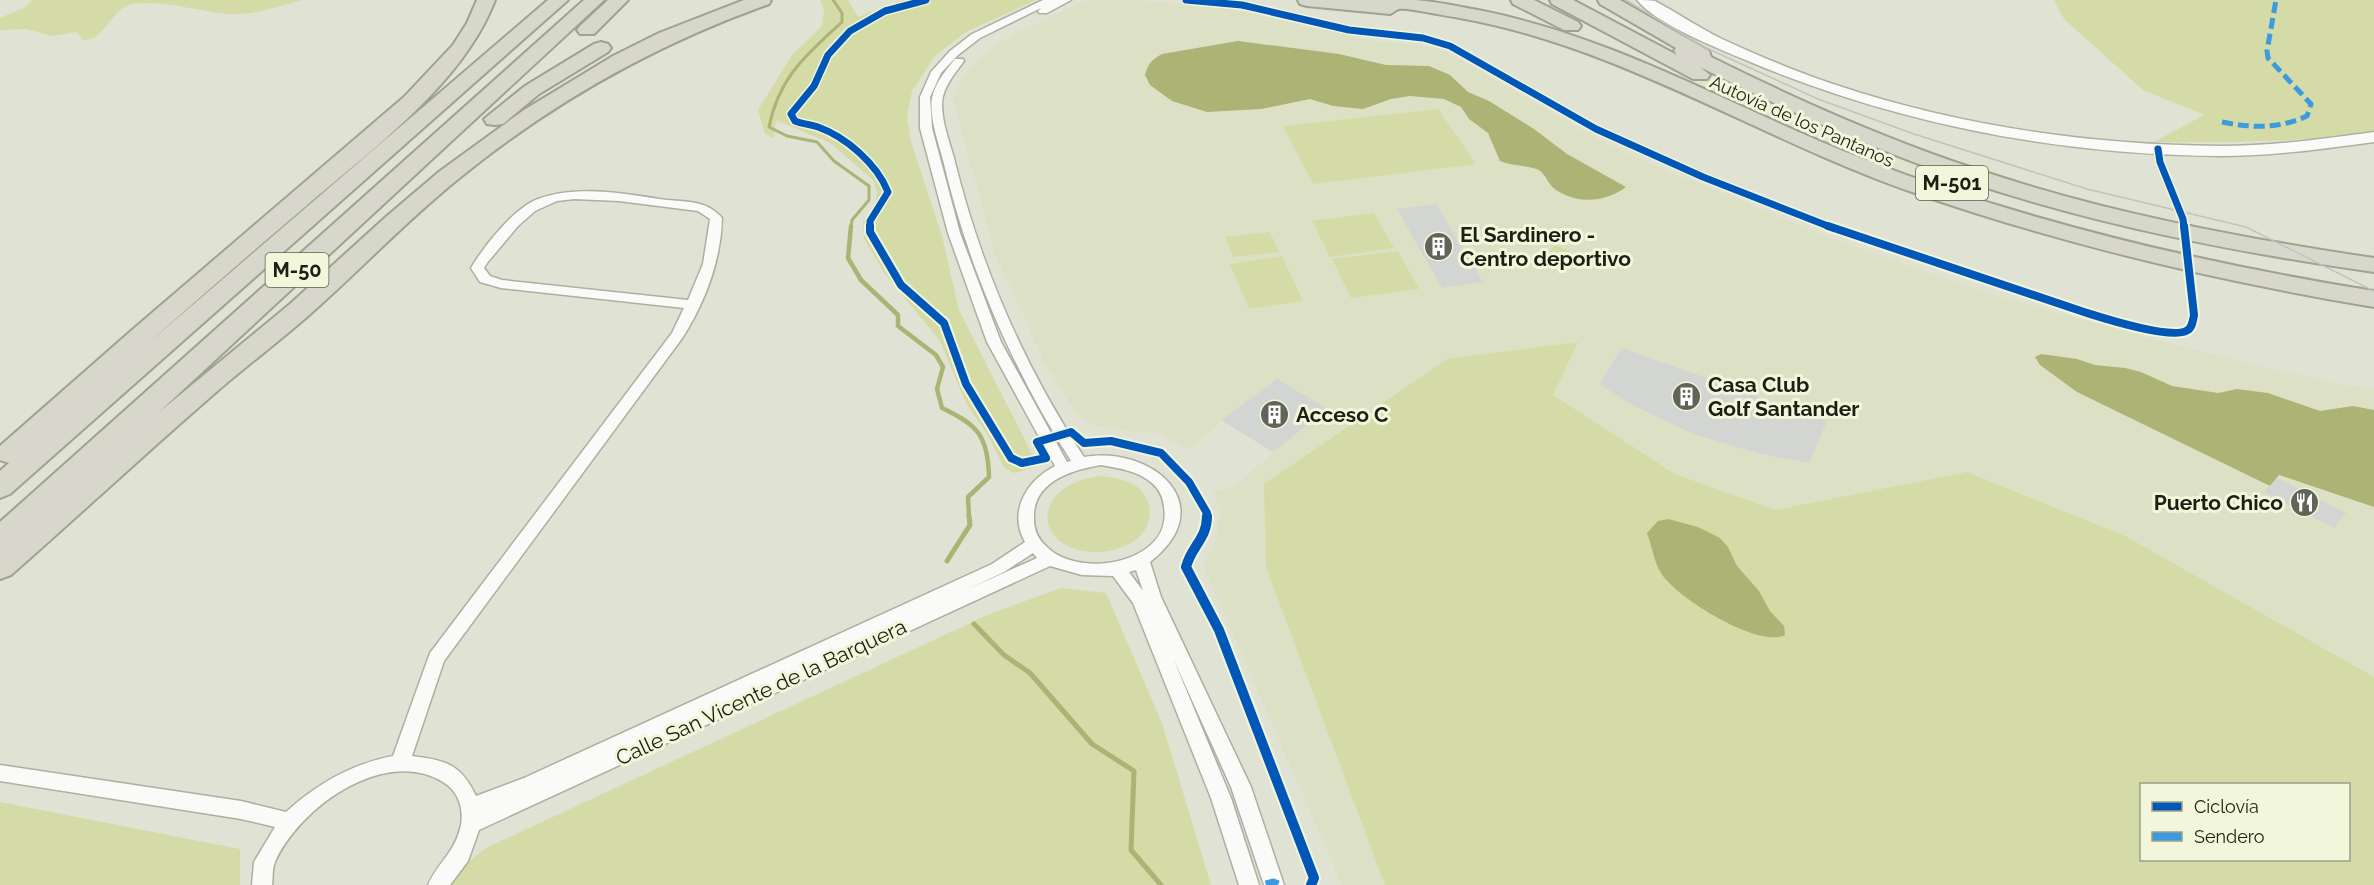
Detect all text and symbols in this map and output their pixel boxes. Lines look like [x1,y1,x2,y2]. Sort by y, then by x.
street label: Autovía de los Pantanos [1707,71,1897,171]
road number: M-501 [1916,166,1988,200]
place label: El Sardinero - Centro deportivo [1460,222,1631,271]
building icon: El Sardinero - Centro deportivo [1423,230,1455,262]
road number: M-50 [266,253,328,287]
place label: Casa Club Golf Santander [1708,372,1859,421]
building icon: Casa Club Golf Santander [1671,380,1703,412]
building icon: Acceso C [1259,398,1291,430]
place label: Acceso C [1296,402,1388,427]
restaurant icon: Puerto Chico [2288,486,2320,518]
place label: Puerto Chico [2154,490,2283,515]
street label: Calle San Vicente de la Barquera [612,614,910,770]
legend [2140,783,2350,861]
text: Ciclovía [2194,796,2259,817]
text: Sendero [2194,826,2265,847]

